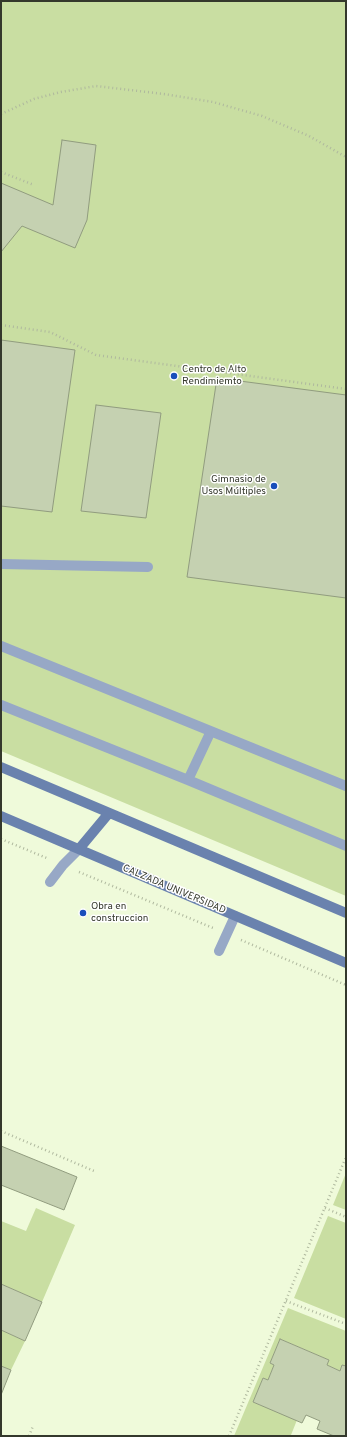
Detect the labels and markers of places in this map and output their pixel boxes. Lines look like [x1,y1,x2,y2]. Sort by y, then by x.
place label: Centro de Alto Rendimiemto [182,364,246,388]
marker: Centro de Alto Rendimiemto [169,371,179,381]
place label: Gimnasio de Usos Múltiples [201,474,266,498]
marker: Gimnasio de Usos Múltiples [269,481,279,491]
place label: Obra en construccion [91,901,148,924]
marker: Obra en construccion [78,908,88,918]

